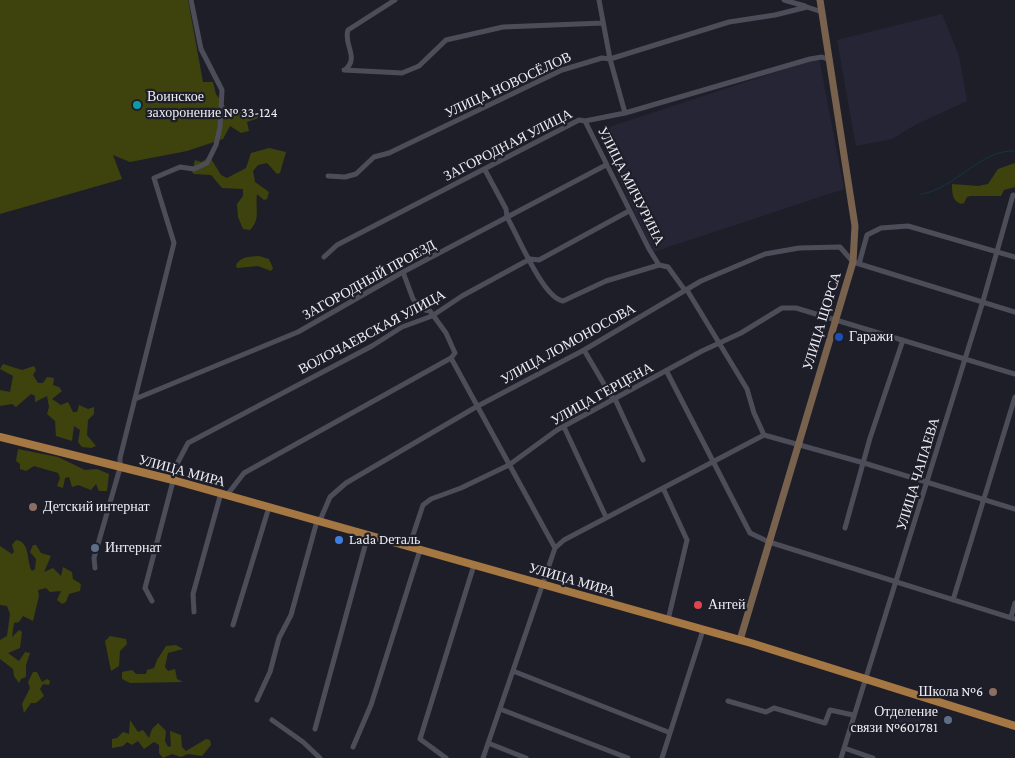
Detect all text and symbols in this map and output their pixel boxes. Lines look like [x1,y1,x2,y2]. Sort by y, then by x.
street label: УЛИЦА НОВОСЁЛОВ [442,48,574,122]
place label: Воинское захоронение № 33-124 [147,89,278,121]
marker: Воинское захоронение № 33-124 [131,99,143,111]
street label: ЗАГОРОДНАЯ УЛИЦА [441,105,575,185]
street label: УЛИЦА МИЧУРИНА [594,124,668,248]
street label: ЗАГОРОДНЫЙ ПРОЕЗД [300,236,438,324]
street label: УЛИЦА ЩОРСА [799,270,845,372]
street label: ВОЛОЧАЕВСКАЯ УЛИЦА [296,286,448,378]
street label: УЛИЦА ЛОМОНОСОВА [498,300,638,388]
place label: Гаражи [849,329,893,345]
marker: Гаражи [833,331,845,343]
street label: УЛИЦА ГЕРЦЕНА [548,359,656,429]
street label: УЛИЦА ЧАПАЕВА [893,415,943,533]
street label: УЛИЦА МИРА [137,451,227,491]
place label: Детский интернат [43,499,150,515]
marker: Детский интернат [27,501,39,513]
place label: Lada Dеталь [349,532,420,548]
marker: Lada Dеталь [333,534,345,546]
place label: Интернат [105,540,161,556]
marker: Интернат [89,542,101,554]
street label: УЛИЦА МИРА [527,560,617,600]
place label: Антей [708,597,745,613]
marker: Антей [692,599,704,611]
place label: Школа №6 [918,684,983,700]
marker: Школа №6 [987,686,999,698]
place label: Отделение связи №601781 [850,704,938,736]
marker: Отделение связи №601781 [942,714,954,726]

